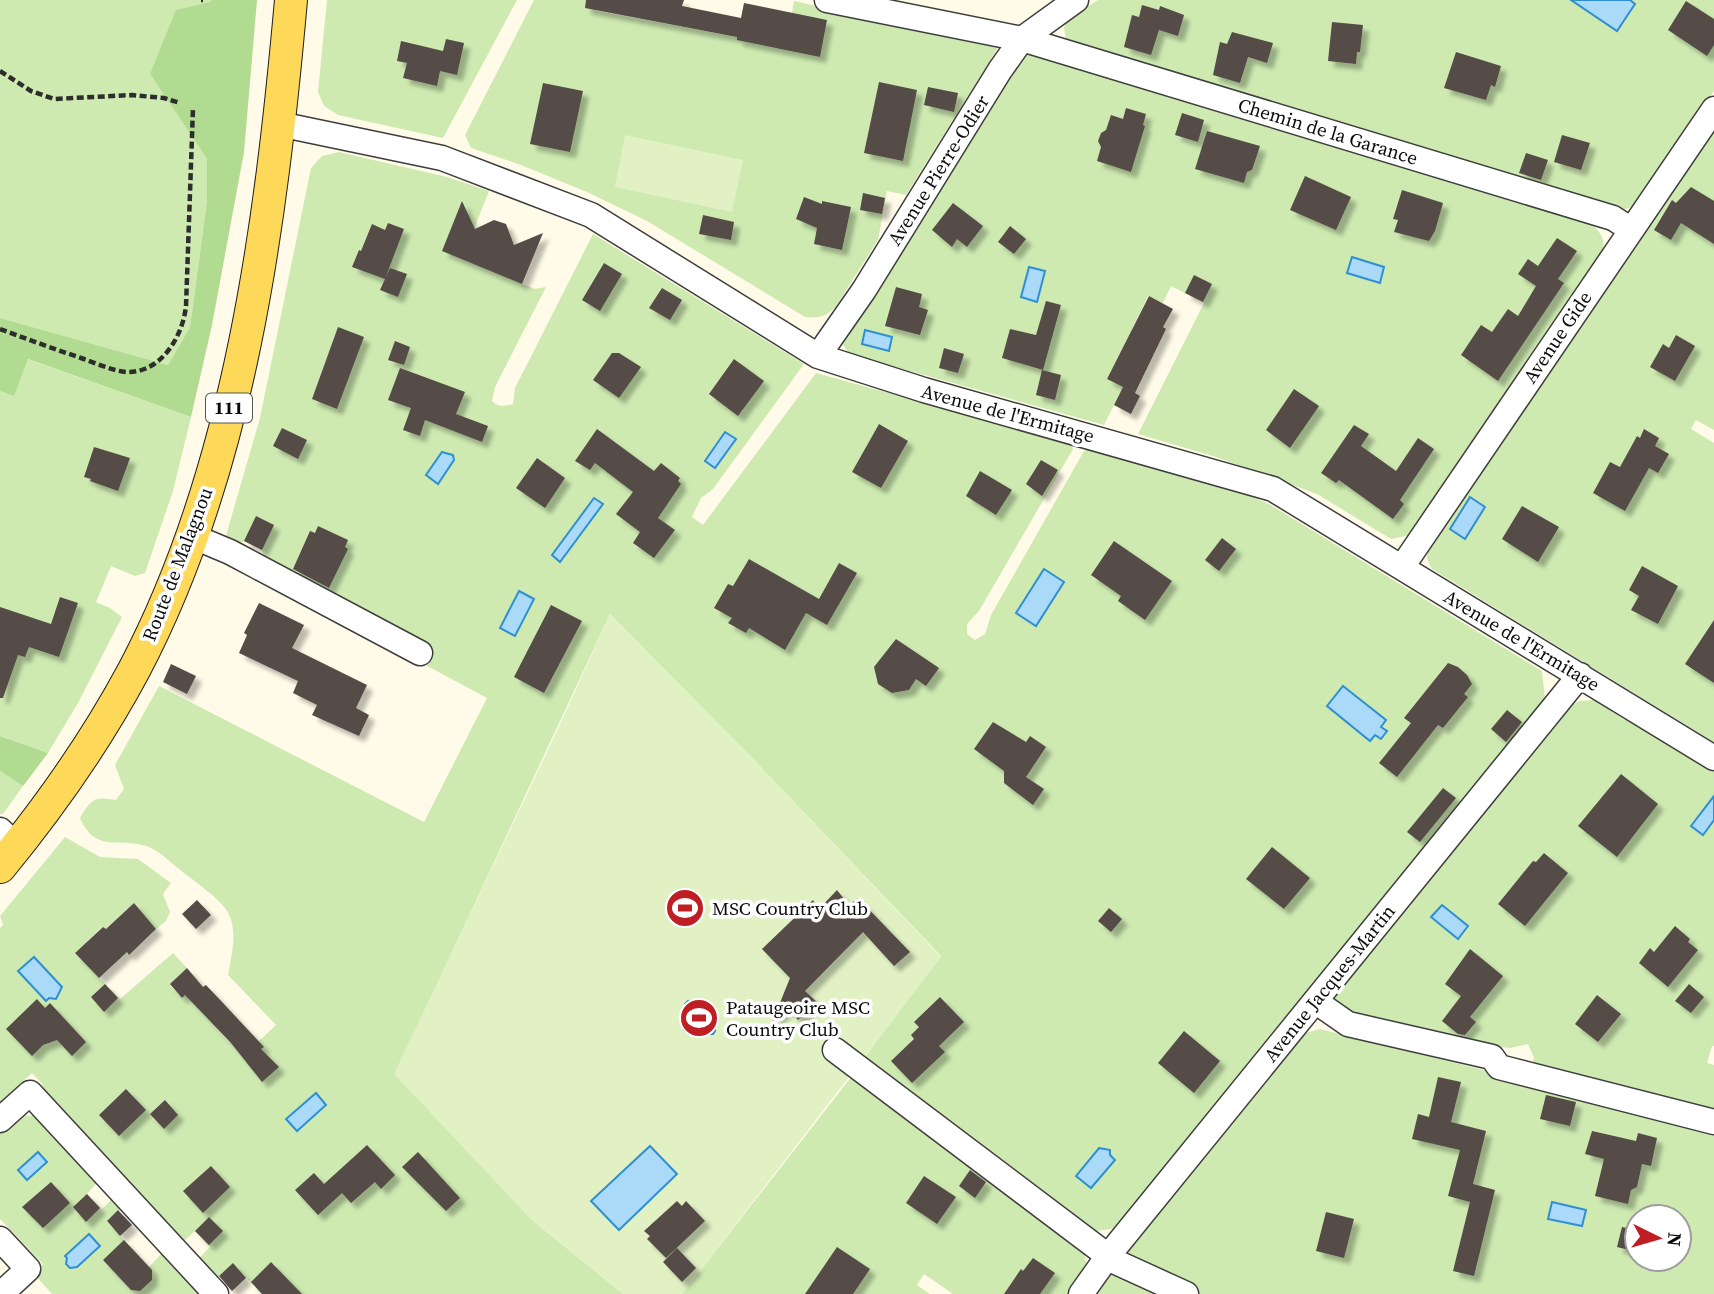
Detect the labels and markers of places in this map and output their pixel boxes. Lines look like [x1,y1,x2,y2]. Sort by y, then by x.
sports icon: MSC Country Club [664,887,706,929]
place label: MSC Country Club [712,895,868,921]
place label: Pataugeoire MSC Country Club [726,994,870,1042]
sports icon: Pataugeoire MSC Country Club [678,997,720,1039]

